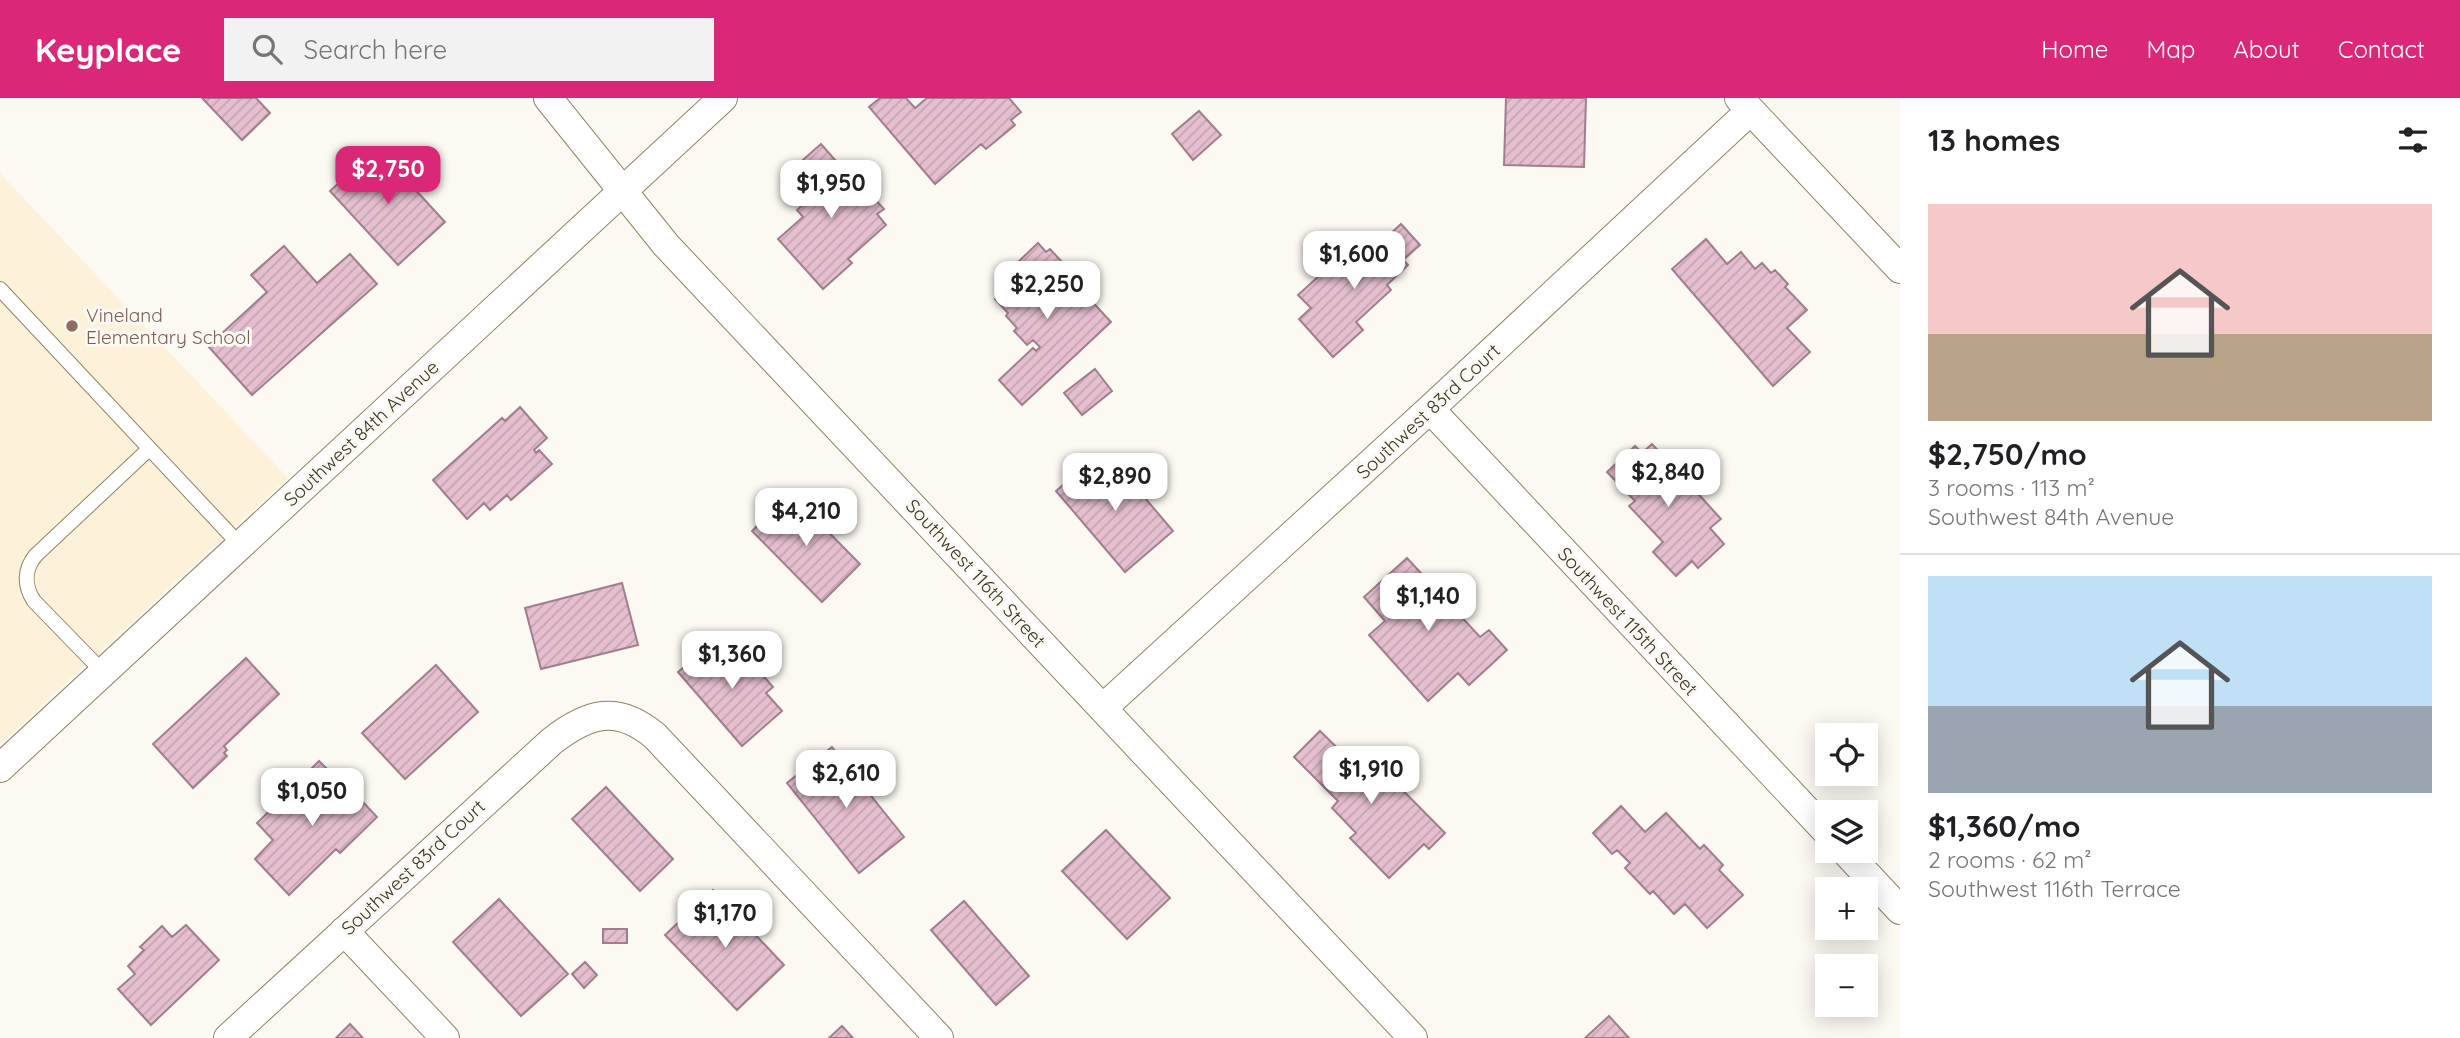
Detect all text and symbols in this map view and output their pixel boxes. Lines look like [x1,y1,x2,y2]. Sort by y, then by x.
search box [224,18,714,81]
text: Keyplace [35,29,182,70]
icon: search [248,30,286,68]
text: Search here [304,33,447,66]
text: Home [2041,34,2108,64]
text: Map [2146,34,2195,64]
text: About [2233,34,2300,64]
text: Contact [2338,34,2425,64]
text: 13 homes [1928,121,2060,159]
icon: filters [2394,121,2432,159]
pin: $2,750 [331,146,445,206]
text: $2,750 [351,154,425,183]
pin: $1,950 [774,160,888,220]
text: $1,950 [796,168,866,197]
pin: $1,600 [1297,232,1411,291]
text: $1,600 [1319,239,1389,268]
icon: home [2117,250,2243,376]
pin: $2,250 [990,262,1104,321]
text: $2,250 [1010,269,1084,298]
place label: Vineland Elementary School [86,303,251,349]
marker: Vineland Elementary School [64,318,80,334]
street label: Southwest 83rd Court [1351,338,1505,484]
street label: Southwest 84th Avenue [278,355,444,511]
text: $2,750/mo [1928,435,2087,473]
pin: $2,840 [1611,450,1725,509]
pin: $2,890 [1058,454,1172,513]
text: $2,840 [1631,457,1705,486]
text: $2,890 [1079,461,1151,490]
text: 3 rooms · 113 m² [1928,473,2095,502]
pin: $4,210 [749,489,863,548]
street label: Southwest 116th Street [901,494,1051,652]
text: $4,210 [771,496,841,525]
text: Southwest 84th Avenue [1928,502,2174,531]
street label: Southwest 115th Street [1553,542,1703,700]
pin: $1,140 [1371,574,1485,633]
text: $1,140 [1396,581,1460,610]
icon: home [2117,622,2243,748]
pin: $1,360 [675,632,789,691]
text: $1,360 [698,639,766,668]
map controls [1815,723,1878,1017]
button: locate [1815,723,1878,786]
pin: $1,910 [1314,746,1428,806]
pin: $2,610 [789,750,903,810]
text: $1,910 [1338,754,1404,783]
text: $2,610 [812,758,880,787]
pin: $1,050 [255,768,369,828]
text: $1,050 [277,776,347,805]
street label: Southwest 83rd Court [336,794,490,940]
button: layers [1815,800,1878,863]
text: $1,360/mo [1928,807,2080,845]
text: 2 rooms · 62 m² [1928,845,2092,874]
text: Southwest 116th Terrace [1928,874,2181,903]
button: + [1815,877,1878,940]
pin: $1,170 [668,890,782,950]
text: $1,170 [693,898,757,927]
button: − [1815,954,1878,1017]

